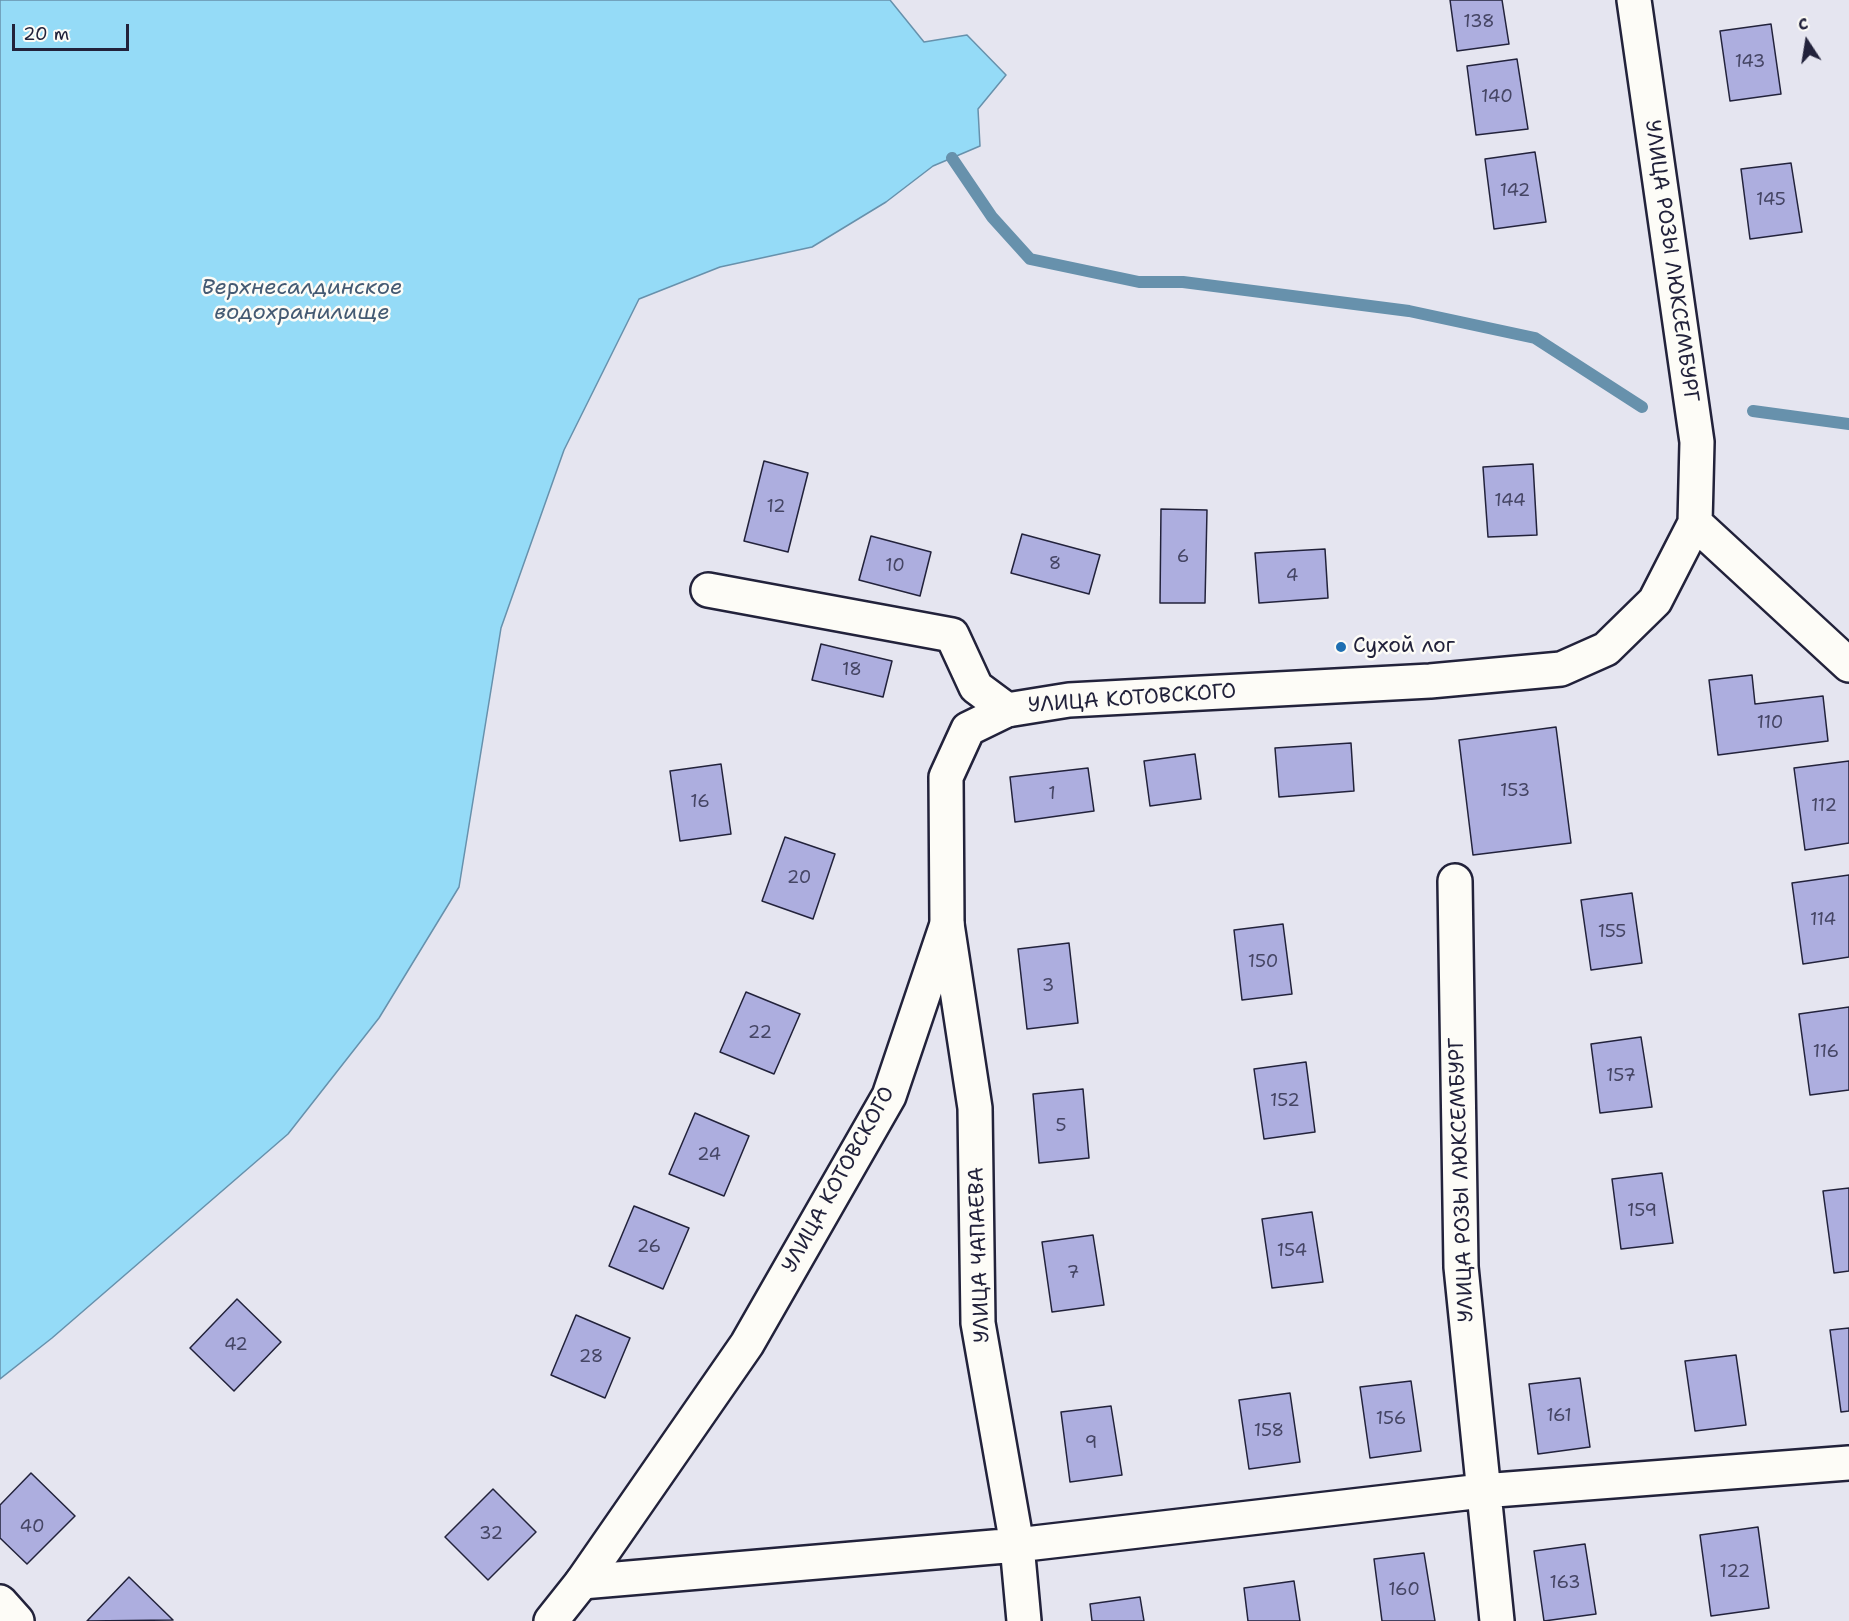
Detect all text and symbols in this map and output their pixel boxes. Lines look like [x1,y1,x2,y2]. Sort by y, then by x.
house number: 138 [1463,11,1495,33]
scale bar [15,12,132,50]
north arrow [1777,12,1837,72]
text: С [1796,13,1810,35]
text: 20 m [23,22,69,46]
house number: 143 [1735,51,1765,73]
house number: 140 [1481,86,1513,108]
street label: УЛИЦА РОЗЫ ЛЮКСЕМБУРГ [1639,118,1703,404]
house number: 142 [1500,180,1530,202]
house number: 145 [1756,189,1786,211]
water label: Верхнесалдинское водохранилище [202,275,402,326]
house number: 144 [1494,490,1526,512]
house number: 12 [766,496,786,518]
house number: 6 [1177,546,1189,568]
house number: 8 [1049,553,1061,575]
house number: 10 [885,555,905,577]
house number: 4 [1286,565,1298,587]
place label: Сухой лог [1353,634,1455,660]
marker: Сухой лог [1334,640,1348,654]
house number: 18 [842,659,862,681]
street label: УЛИЦА КОТОВСКОГО [1027,679,1237,719]
house number: 110 [1757,712,1783,734]
house number: 153 [1500,780,1530,802]
house number: 1 [1048,783,1056,805]
house number: 16 [690,791,710,813]
house number: 112 [1811,795,1837,817]
house number: 20 [787,867,811,889]
house number: 114 [1810,909,1836,931]
house number: 155 [1598,921,1626,943]
house number: 150 [1248,951,1278,973]
house number: 3 [1042,975,1054,997]
house number: 22 [748,1022,772,1044]
street label: УЛИЦА РОЗЫ ЛЮКСЕМБУРГ [1444,1037,1480,1323]
house number: 116 [1813,1041,1839,1063]
house number: 157 [1606,1065,1636,1087]
street label: УЛИЦА КОТОВСКОГО [777,1083,901,1277]
house number: 152 [1270,1090,1300,1112]
house number: 5 [1055,1115,1067,1137]
house number: 24 [697,1144,721,1166]
street label: УЛИЦА ЧАПАЕВА [964,1167,996,1343]
house number: 159 [1627,1200,1657,1222]
house number: 26 [637,1236,661,1258]
house number: 154 [1277,1240,1307,1262]
house number: 7 [1067,1262,1079,1284]
house number: 42 [224,1334,248,1356]
house number: 28 [579,1346,603,1368]
house number: 161 [1546,1405,1572,1427]
house number: 156 [1376,1408,1406,1430]
house number: 158 [1254,1420,1284,1442]
house number: 9 [1085,1432,1097,1454]
house number: 40 [19,1516,45,1538]
house number: 32 [479,1523,503,1545]
house number: 122 [1720,1561,1750,1583]
house number: 163 [1550,1572,1580,1594]
house number: 160 [1388,1579,1420,1601]

